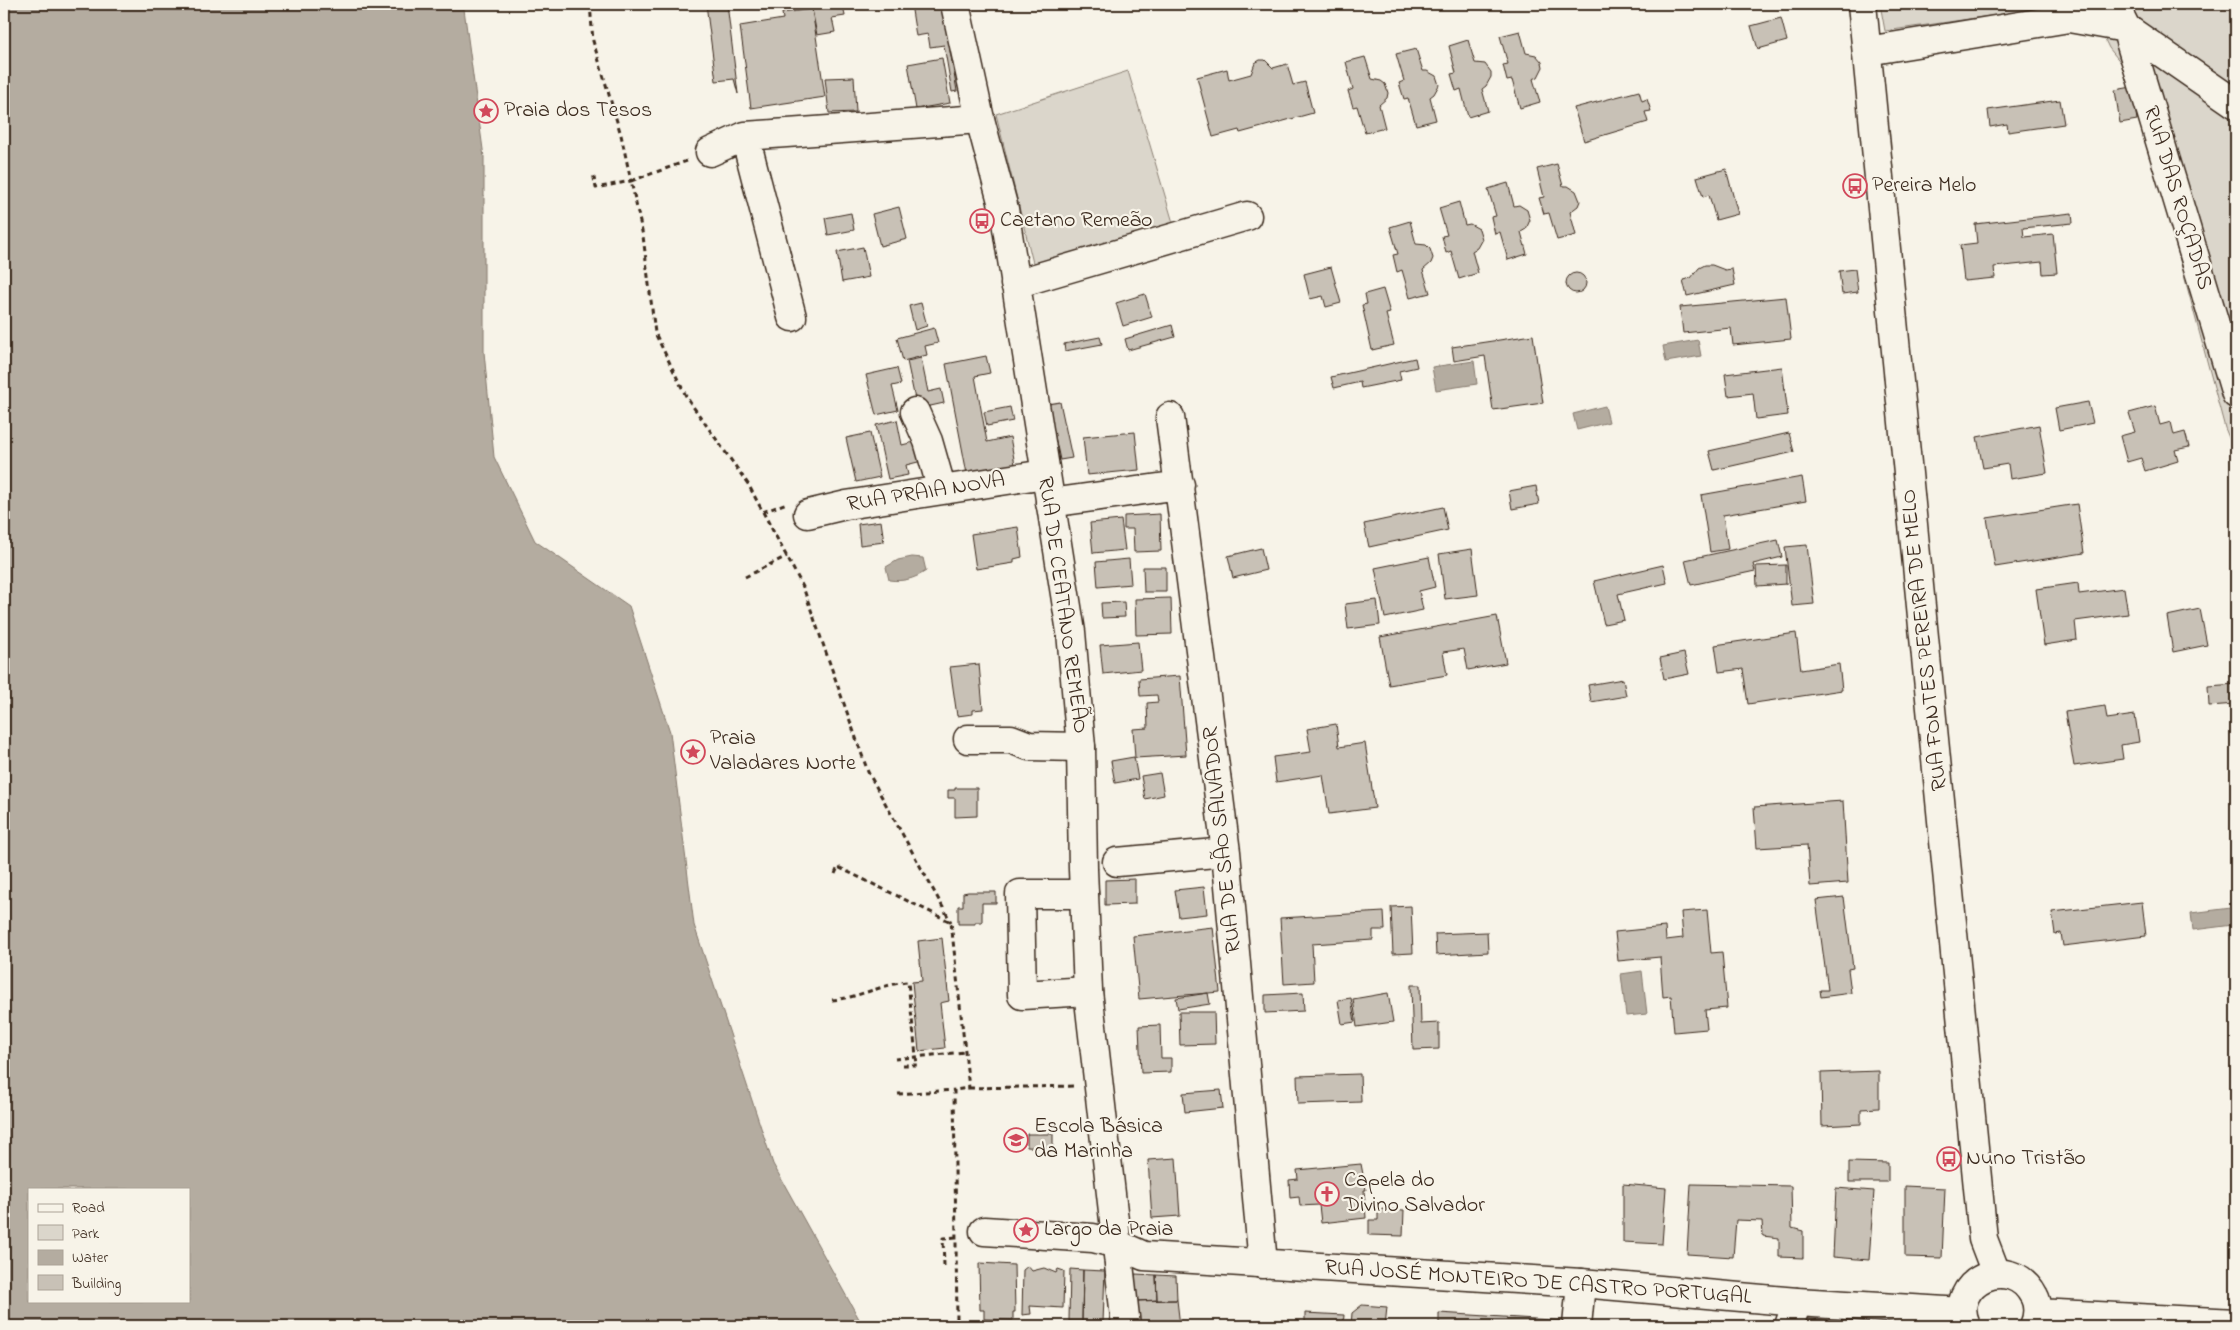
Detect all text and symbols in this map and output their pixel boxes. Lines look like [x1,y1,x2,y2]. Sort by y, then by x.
place label: Praia dos Tesos [504,95,652,127]
place icon: Praia dos Tesos [473,98,499,124]
street label: RUA DAS ROÇADAS [2134,102,2220,294]
place label: Pereira Melo [1872,170,1976,202]
bus stop icon: Pereira Melo [1842,173,1868,199]
place label: Caetano Remeão [1000,205,1152,237]
bus stop icon: Caetano Remeão [969,208,995,234]
street label: RUA PRAIA NOVA [845,465,1007,521]
street label: RUA DE CEATANO REMEÃO [1028,475,1096,735]
street label: RUA FONTES PEREIRA DE MELO [1893,487,1957,793]
place label: Praia Valadares Norte [709,723,856,780]
street label: RUA DE SÃO SALVADOR [1195,724,1251,955]
place icon: Praia Valadares Norte [680,739,706,765]
place label: Escola Básica da Marinha [1034,1111,1163,1168]
school or university icon: Escola Básica da Marinha [1003,1127,1029,1153]
place label: Nuno Tristão [1966,1143,2086,1175]
bus stop icon: Nuno Tristão [1936,1146,1962,1172]
place label: Capela do Divino Salvador [1343,1165,1485,1222]
church icon: Capela do Divino Salvador [1314,1181,1340,1207]
legend [28,1188,190,1302]
text: Road [72,1197,105,1219]
place label: Largo da Praia [1044,1214,1173,1247]
place icon: Largo da Praia [1013,1217,1039,1243]
text: Park [72,1223,100,1245]
text: Water [72,1247,108,1269]
street label: RUA JOSÉ MONTEIRO DE CASTRO PORTUGAL [1324,1252,1753,1314]
text: Building [71,1273,121,1296]

